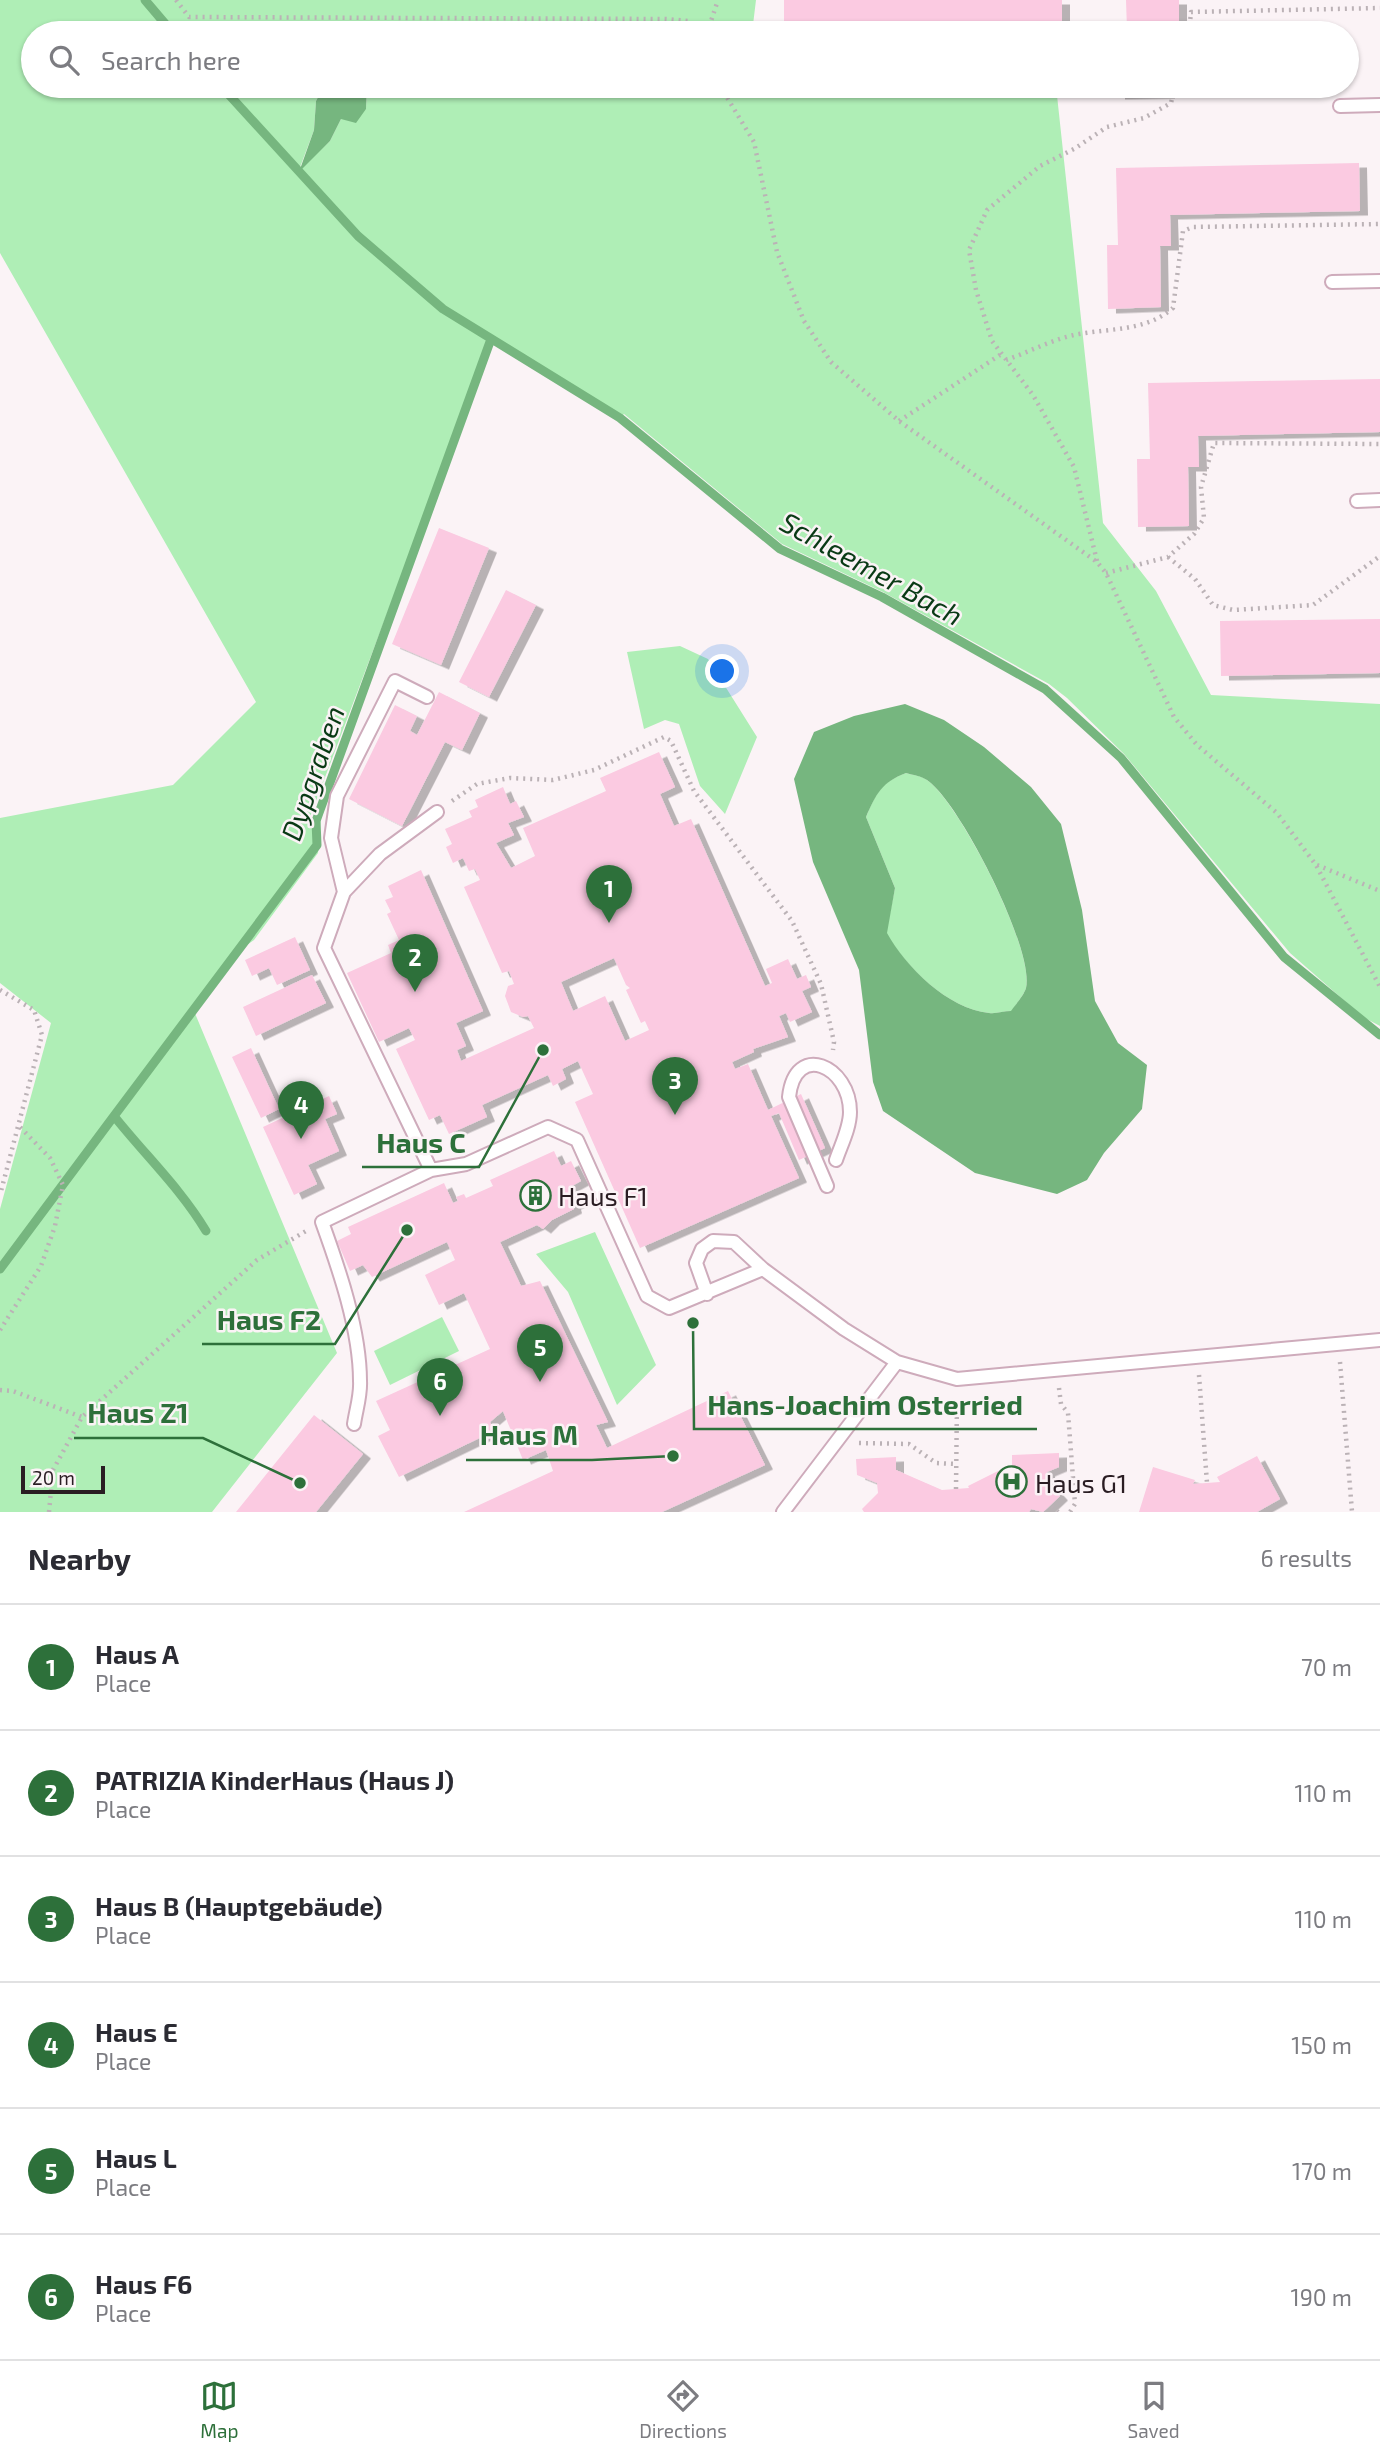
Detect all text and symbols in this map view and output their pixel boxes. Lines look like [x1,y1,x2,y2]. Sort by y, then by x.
search box [21,21,1359,98]
icon: search [45,41,83,79]
text: Search here [101,44,241,75]
water label: Schleemer Bach [775,504,969,632]
your location [705,654,739,688]
water label: Dypgraben [273,701,351,845]
pin: 1 [586,865,632,923]
pin: 2 [392,934,438,992]
pin: 3 [652,1057,698,1115]
pin: 4 [278,1081,324,1139]
callout: Haus C [362,1118,479,1167]
text: Haus C [376,1125,466,1159]
building icon: Haus F1 [518,1178,552,1212]
place label: Haus F1 [558,1180,648,1211]
callout: Haus F2 [202,1295,335,1344]
text: Haus F2 [217,1302,321,1336]
pin: 5 [517,1324,563,1382]
pin: 6 [417,1358,463,1416]
callout: Hans-Joachim Osterried [694,1380,1037,1429]
text: Hans-Joachim Osterried [707,1387,1023,1421]
callout: Haus Z1 [74,1389,203,1438]
text: Haus Z1 [87,1395,189,1429]
callout: Haus M [466,1411,592,1460]
text: Haus M [480,1417,578,1451]
scale bar [21,1463,105,1495]
hospital icon: Haus G1 [995,1465,1029,1499]
text: 20 m [32,1466,75,1489]
place label: Haus G1 [1035,1467,1127,1498]
text: Nearby [28,1540,131,1576]
text: 6 results [1261,1544,1352,1572]
text: Haus A [95,1638,179,1669]
text: 1 [46,1653,56,1681]
text: 70 m [1301,1653,1352,1681]
text: Place [95,1669,151,1697]
text: PATRIZIA KinderHaus (Haus J) [95,1764,454,1795]
text: 2 [44,1779,58,1807]
text: 110 m [1295,1779,1352,1807]
text: Place [95,1795,151,1823]
text: Haus B (Hauptgebäude) [95,1890,382,1921]
text: 3 [44,1905,58,1933]
text: 110 m [1295,1905,1352,1933]
text: Place [95,1921,151,1949]
text: Haus E [95,2016,178,2047]
text: 4 [44,2031,58,2059]
text: 150 m [1291,2031,1352,2059]
text: Place [95,2047,151,2075]
text: Haus L [95,2142,177,2173]
text: 5 [45,2157,57,2185]
text: 170 m [1292,2157,1352,2185]
text: Place [95,2173,151,2201]
text: Haus F6 [95,2268,192,2299]
text: 6 [44,2283,58,2311]
text: 190 m [1291,2283,1352,2311]
text: Place [95,2299,151,2327]
tab: Map [200,2377,238,2442]
tab: Directions [639,2377,727,2442]
tab: Saved [1127,2377,1180,2442]

